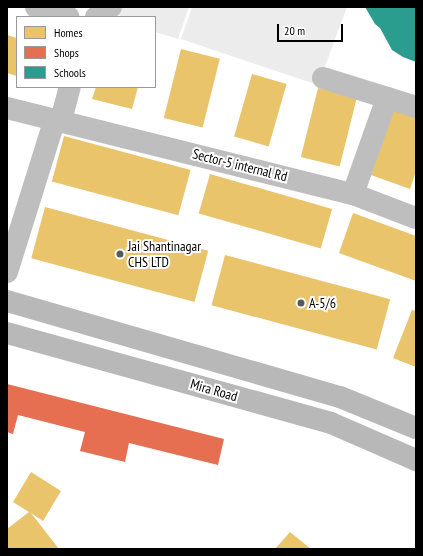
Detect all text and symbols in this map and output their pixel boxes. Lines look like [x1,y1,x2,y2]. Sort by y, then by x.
legend [16,16,156,88]
scale bar [279,16,345,42]
text: 20 m [284,23,305,38]
text: Homes [54,25,82,40]
text: Shops [54,45,79,60]
text: Schools [54,65,86,80]
street label: Sector-5 internal Rd [191,145,289,185]
place label: Jai Shantinagar CHS LTD [128,238,201,270]
marker: Jai Shantinagar CHS LTD [115,249,125,259]
place label: A-5/6 [309,295,336,311]
marker: A-5/6 [296,298,306,308]
street label: Mira Road [188,375,240,405]

